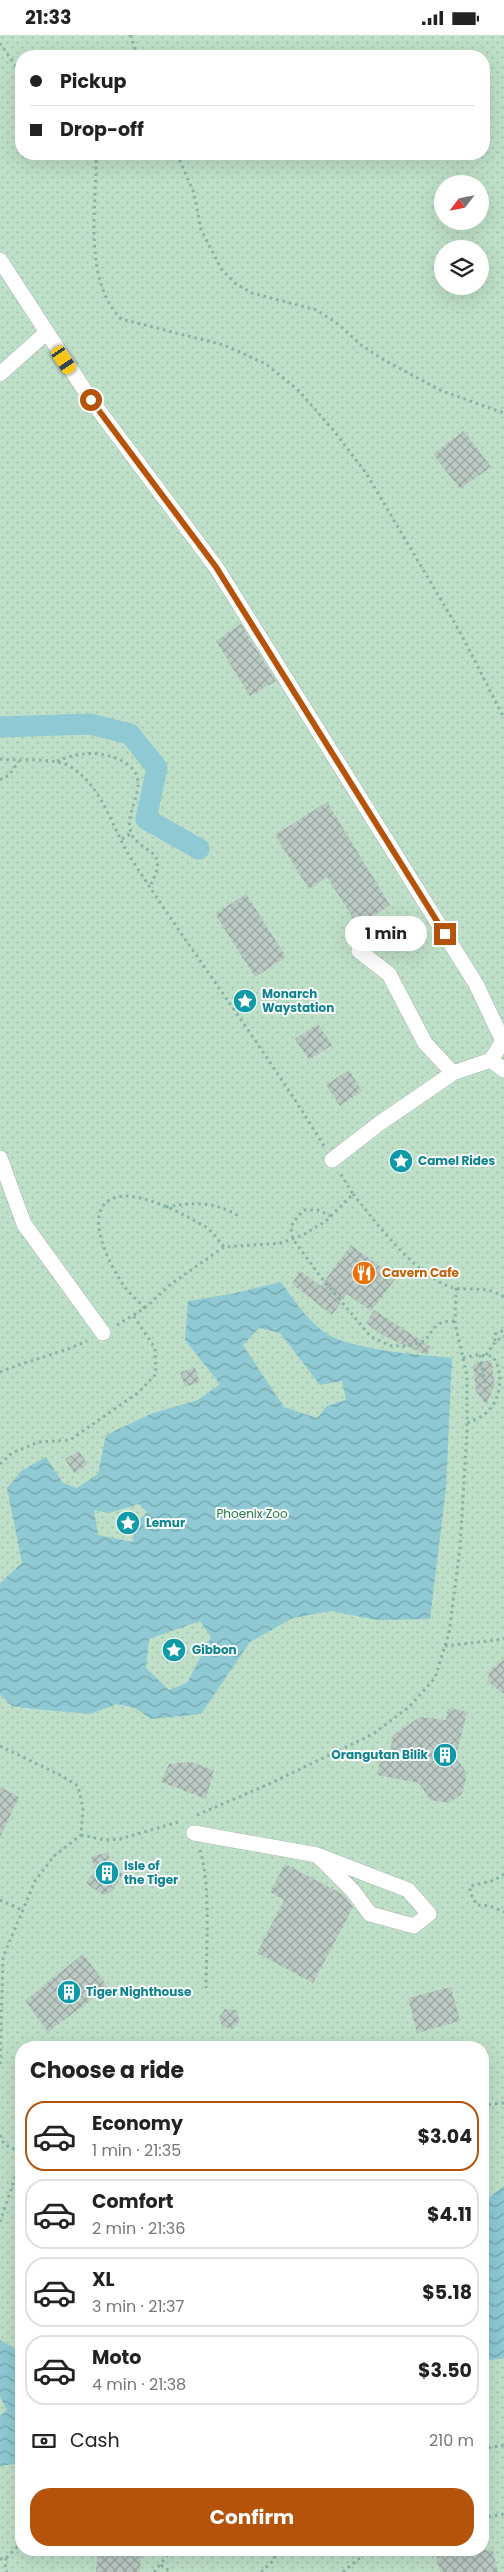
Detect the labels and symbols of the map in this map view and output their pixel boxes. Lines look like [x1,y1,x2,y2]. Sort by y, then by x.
north arrow [434,175,489,230]
car [49,343,78,377]
route start [80,389,102,411]
callout: 1 min [345,917,428,951]
route end [434,923,456,945]
place label: Monarch Waystation [262,985,334,1016]
place icon: Monarch Waystation [232,988,258,1014]
place icon: Camel Rides [388,1148,414,1174]
place label: Camel Rides [418,1152,495,1169]
restaurant icon: Cavern Cafe [351,1260,377,1286]
place label: Cavern Cafe [382,1264,460,1281]
park label: Phoenix Zoo [216,1505,288,1522]
place icon: Lemur [115,1510,141,1536]
place label: Lemur [146,1514,185,1531]
place icon: Gibbon [161,1637,187,1663]
place label: Gibbon [192,1641,237,1658]
building icon: Orangutan Bilik [432,1742,458,1768]
place label: Orangutan Bilik [331,1746,429,1763]
place label: Isle of the Tiger [124,1857,178,1888]
building icon: Isle of the Tiger [94,1860,120,1886]
building icon: Tiger Nighthouse [56,1979,82,2005]
place label: Tiger Nighthouse [86,1983,192,2000]

